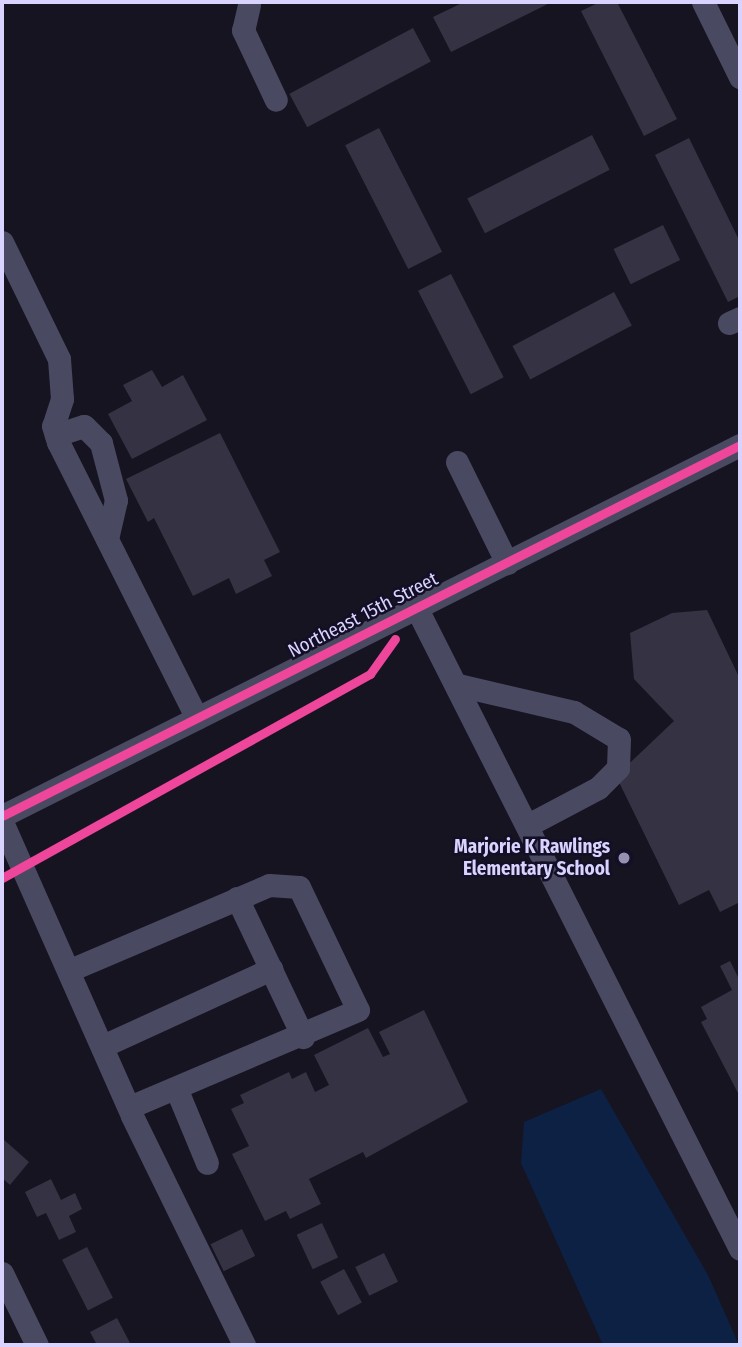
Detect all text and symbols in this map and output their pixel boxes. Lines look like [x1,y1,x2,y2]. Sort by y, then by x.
street label: Northeast 15th Street [284,567,442,663]
place label: Marjorie K Rawlings Elementary School [454,836,610,880]
marker: Marjorie K Rawlings Elementary School [616,850,632,866]

